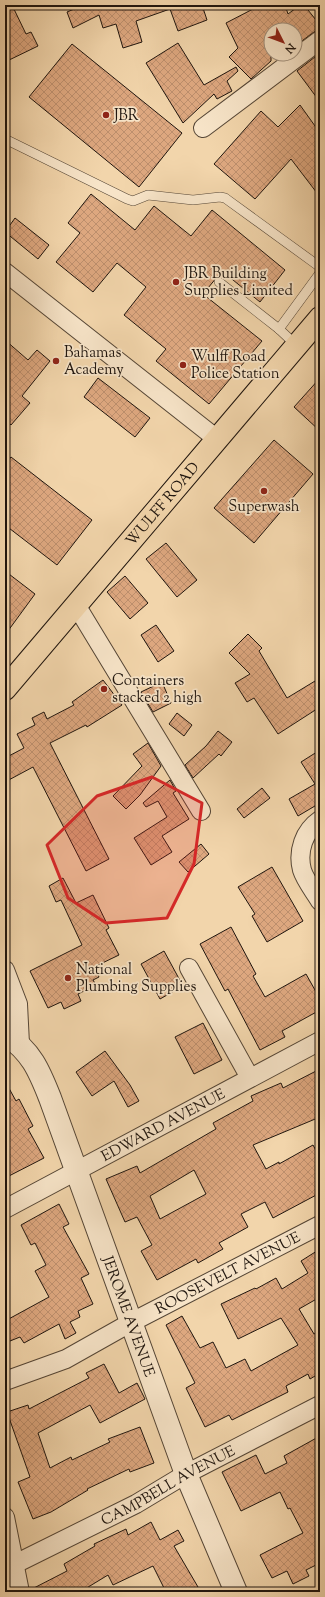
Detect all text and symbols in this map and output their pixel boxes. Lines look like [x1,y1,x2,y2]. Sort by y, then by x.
north arrow [263,22,303,62]
text: N [281,39,299,57]
place label: JBR [113,106,139,127]
marker: JBR [101,110,111,120]
place label: JBR Building Supplies Limited [183,264,293,302]
marker: JBR Building Supplies Limited [171,277,181,287]
place label: Bahamas Academy [64,343,124,381]
place label: Wulff Road Police Station [191,347,280,385]
marker: Bahamas Academy [51,356,61,366]
marker: Wulff Road Police Station [178,360,188,370]
street label: WULFF ROAD [122,458,205,551]
marker: Superwash [259,486,269,496]
place label: Superwash [228,497,300,518]
place label: Containers stacked 2 high [112,671,203,709]
marker: Containers stacked 2 high [99,684,109,694]
place label: National Plumbing Supplies [76,960,196,998]
marker: National Plumbing Supplies [63,973,73,983]
street label: EDWARD AVENUE [98,1084,229,1168]
street label: ROOSEVELT AVENUE [152,1228,305,1320]
street label: JEROME AVENUE [96,1253,159,1380]
street label: CAMPBELL AVENUE [98,1441,239,1532]

